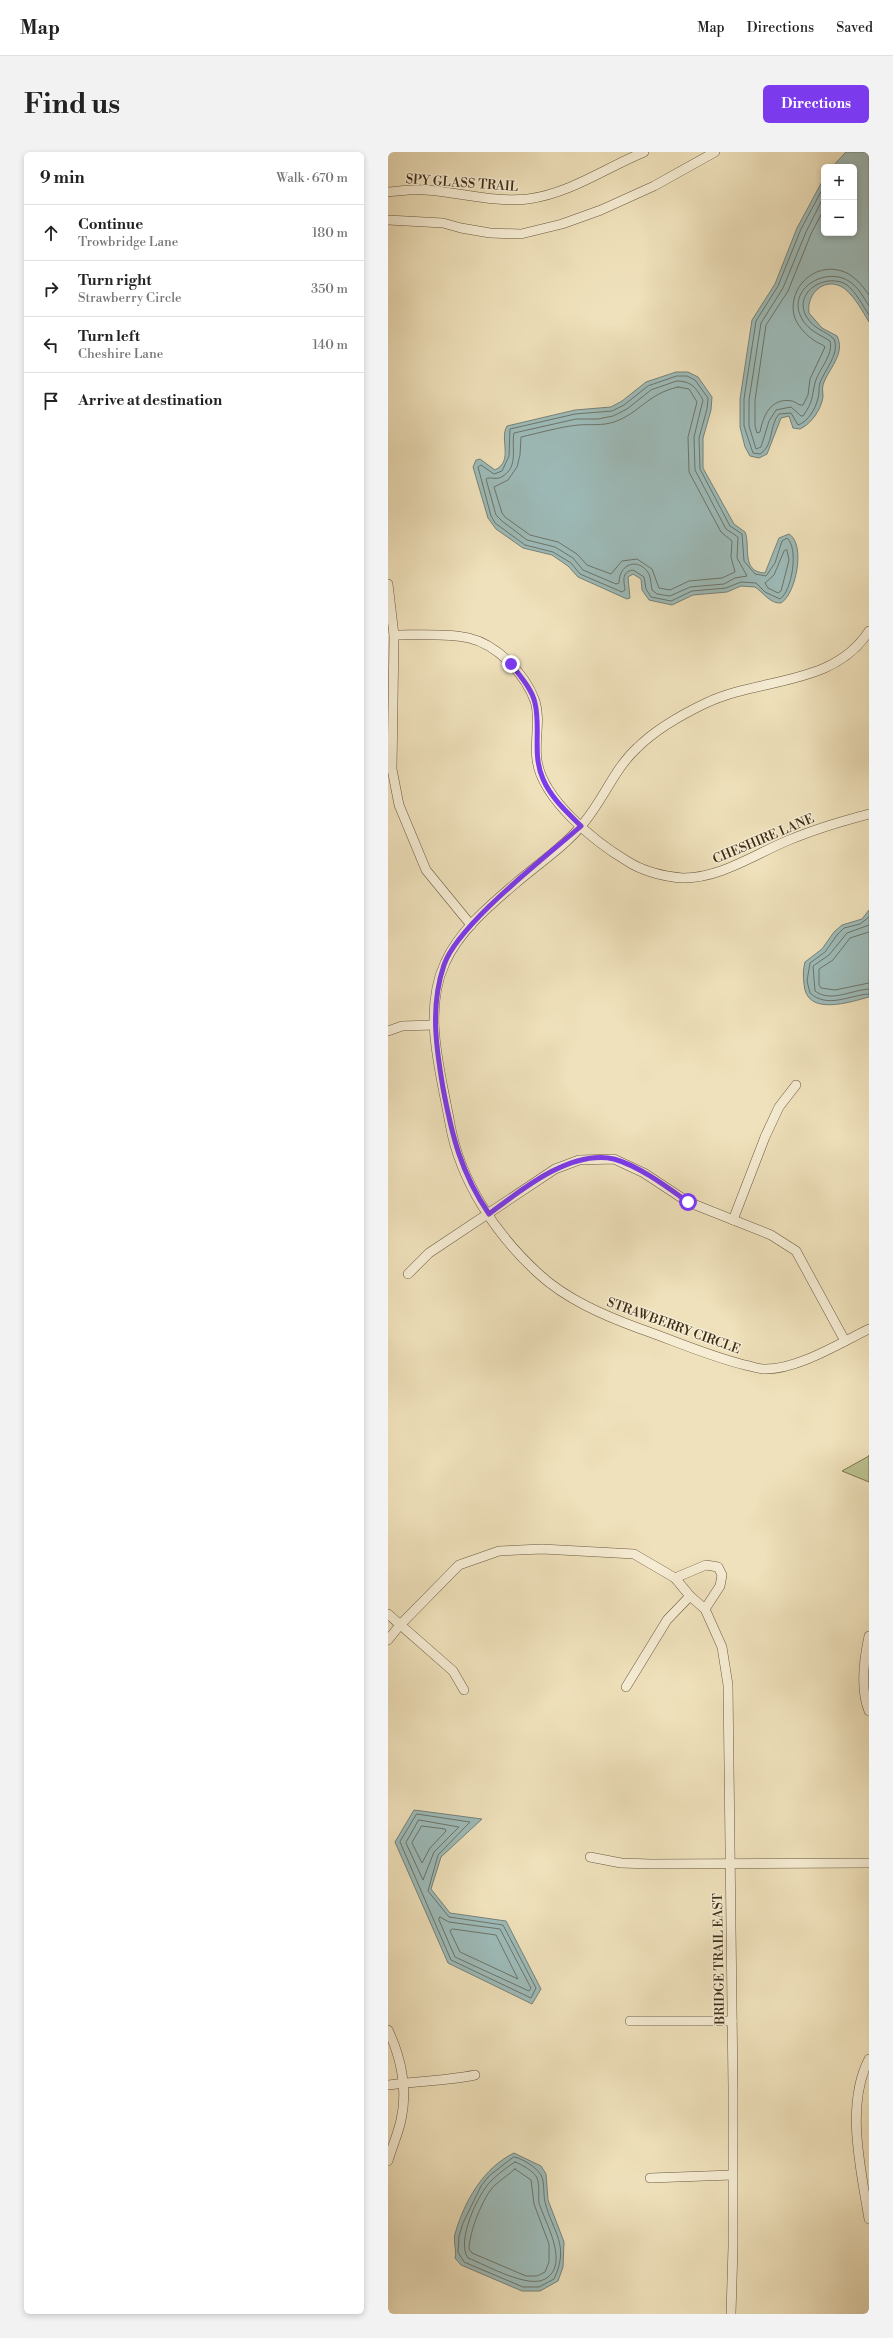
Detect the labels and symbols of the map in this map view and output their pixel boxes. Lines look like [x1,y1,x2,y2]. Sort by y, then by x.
street label: SPY GLASS TRAIL [405,171,519,195]
route end [502,655,520,673]
street label: CHESHIRE LANE [710,810,817,868]
route start [679,1193,697,1211]
street label: STRAWBERRY CIRCLE [605,1294,743,1358]
street label: BRIDGE TRAIL EAST [710,1893,728,2026]

